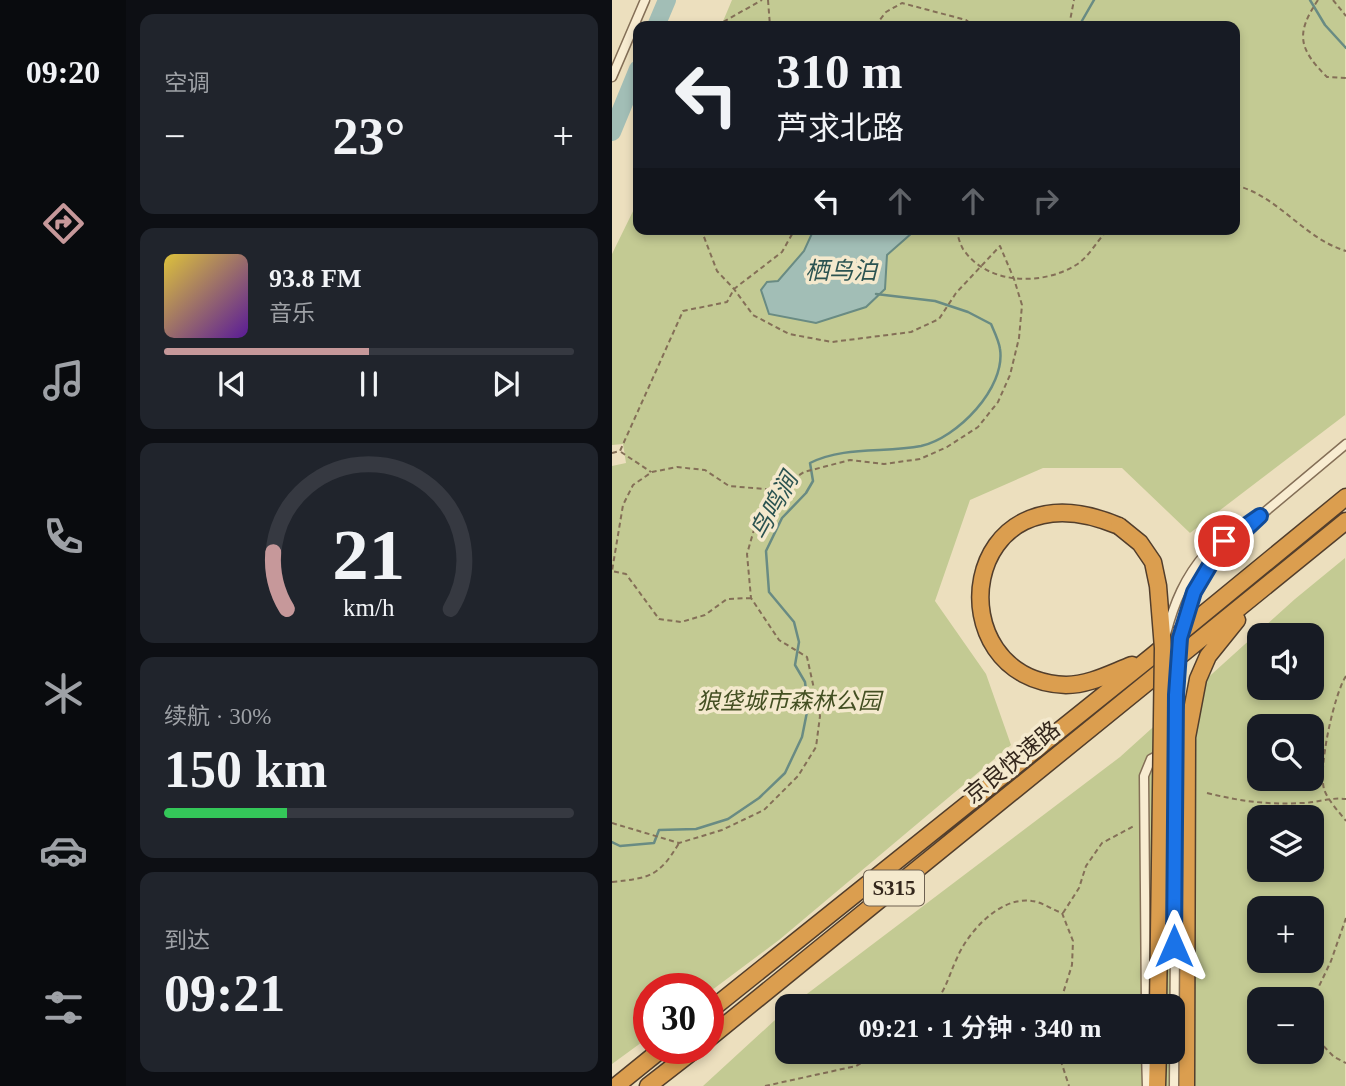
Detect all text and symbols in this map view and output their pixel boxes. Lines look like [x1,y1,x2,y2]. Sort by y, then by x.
text: 310 m [776,44,903,99]
icon: left [661,49,752,140]
text: 09:20 [26,54,100,90]
text: 空调 [164,71,210,96]
text: 23° [333,108,405,165]
text: 芦求北路 [776,110,904,146]
text: − [164,115,185,157]
text: + [553,115,574,157]
icon: left [808,182,846,220]
icon: ahead [881,182,919,220]
icon: ahead [954,182,992,220]
icon: right [1027,182,1065,220]
icon: directions [39,199,88,248]
water label: 栖鸟泊 [805,258,879,284]
text: 93.8 FM [269,264,361,293]
text: 音乐 [269,301,315,326]
icon: music [39,356,88,405]
icon: previous [213,365,251,403]
icon: pause [350,365,388,403]
icon: next [487,365,525,403]
water label: 鸟鸣涧 [745,466,804,544]
pin [1194,511,1254,571]
icon: phone [39,512,88,561]
text: 21 [333,514,405,595]
icon: arrive [1205,522,1243,560]
text: km/h [343,594,395,621]
map controls [1247,623,1324,1064]
button: sound [1247,623,1324,700]
icon: climate [39,669,88,718]
park label: 狼垡城市森林公园 [697,689,884,714]
text: 续航 · 30% [164,704,271,729]
button: search [1247,714,1324,791]
street label: 京良快速路 [960,716,1065,808]
text: 150 km [164,741,327,798]
button: layers [1247,805,1324,882]
icon: car [39,826,88,875]
road number: S315 [864,870,924,906]
button: + [1247,896,1324,973]
position arrow [1137,909,1211,983]
text: 到达 [164,928,210,953]
text: 09:21 [164,965,285,1022]
speed limit sign: 30 [633,973,724,1064]
icon: filters [39,983,88,1032]
button: − [1247,987,1324,1064]
text: 09:21 · 1 分钟 · 340 m [859,1014,1101,1043]

